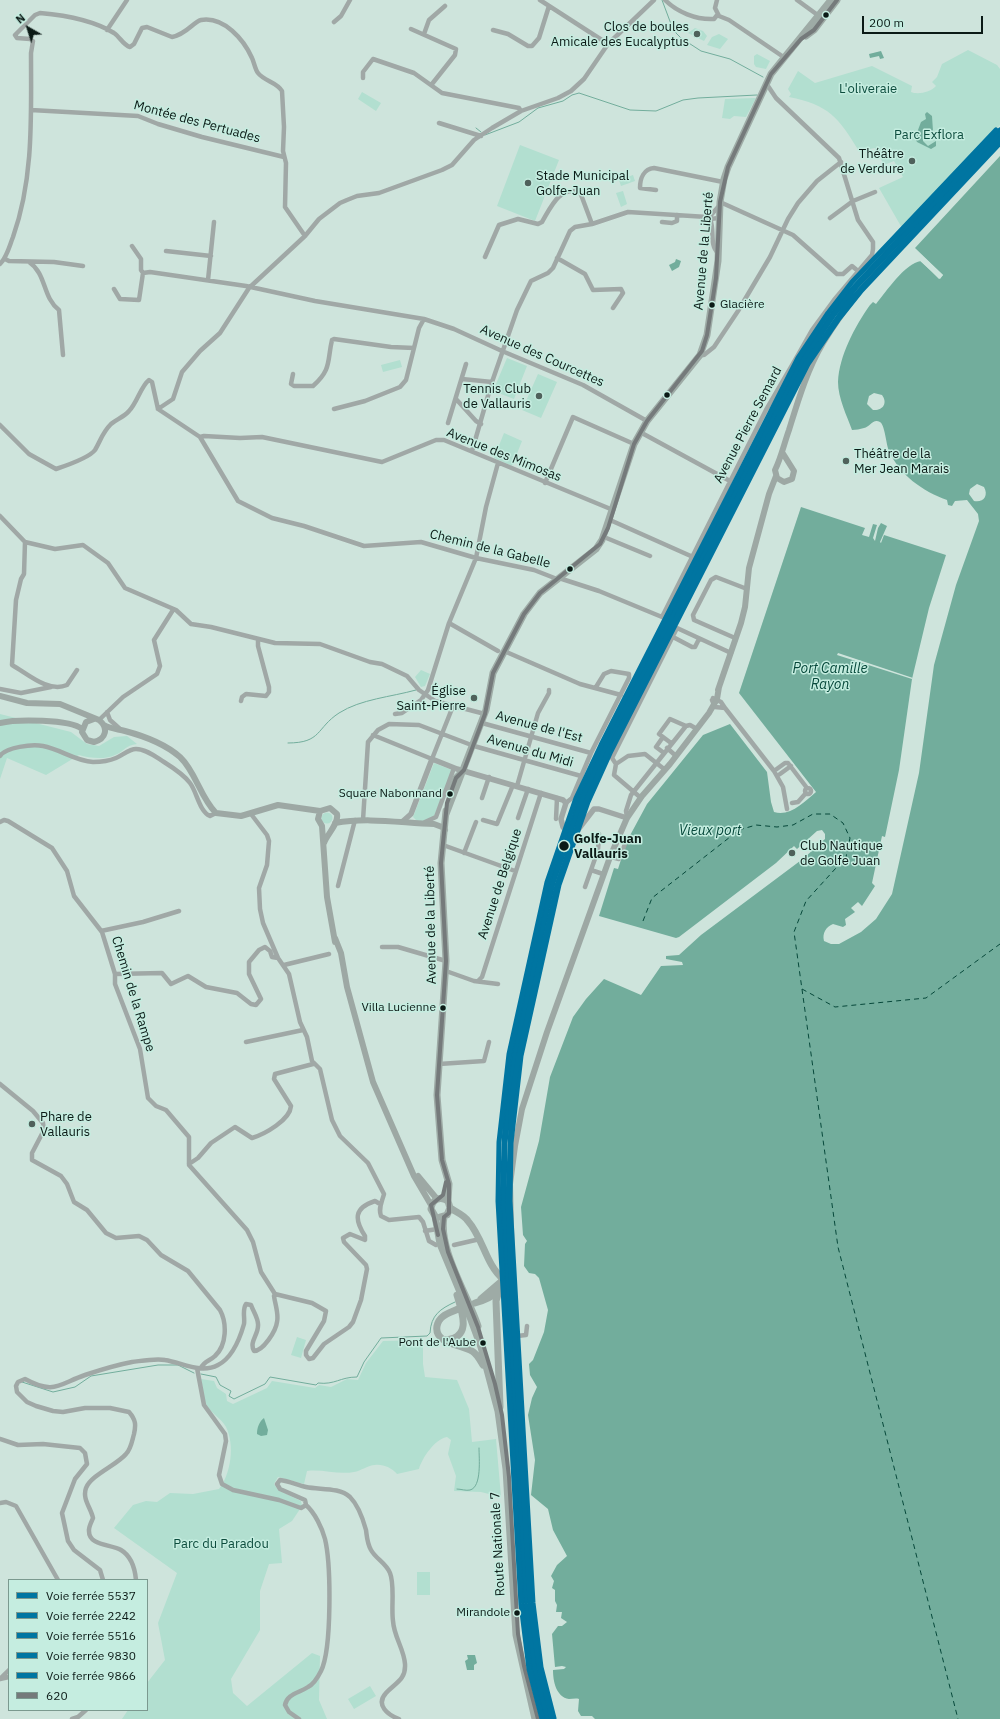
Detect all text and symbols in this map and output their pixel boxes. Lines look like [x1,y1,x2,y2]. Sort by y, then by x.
north arrow [8,8,48,48]
scale bar [864,8,985,34]
unlabelled marker [821,10,831,20]
text: N [13,11,28,27]
text: 200 m [869,15,904,30]
place label: Clos de boules Amicale des Eucalyptus [551,19,689,50]
marker: Clos de boules Amicale des Eucalyptus [692,29,702,39]
park label: L'oliveraie [839,81,897,97]
street label: Montée des Pertuades [132,98,262,146]
park label: Parc Exflora [894,127,964,143]
place label: Théâtre de Verdure [840,146,904,177]
marker: Théâtre de Verdure [907,156,917,166]
place label: Stade Municipal Golfe-Juan [536,168,629,199]
marker: Stade Municipal Golfe-Juan [523,178,533,188]
street label: Avenue de la Liberté [691,191,717,311]
place label: Glacière [720,298,765,312]
marker: Glacière [707,300,717,310]
street label: Avenue des Courcettes [478,322,606,390]
street label: Avenue Pierre Semard [711,364,785,486]
place label: Tennis Club de Vallauris [463,381,531,412]
unlabelled marker [662,390,672,400]
marker: Tennis Club de Vallauris [534,391,544,401]
street label: Avenue des Mimosas [444,425,564,485]
place label: Théâtre de la Mer Jean Marais [854,446,949,477]
marker: Théâtre de la Mer Jean Marais [841,456,851,466]
street label: Chemin de la Gabelle [428,526,552,572]
unlabelled marker [565,564,575,574]
water label: Port Camille Rayon [792,661,868,694]
place label: Église Saint-Pierre [397,683,466,714]
marker: Église Saint-Pierre [469,693,479,703]
street label: Avenue de l'Est [494,708,584,746]
street label: Avenue du Midi [485,731,575,771]
place label: Square Nabonnand [339,787,442,801]
marker: Square Nabonnand [445,789,455,799]
water label: Vieux port [679,823,741,839]
street label: Avenue de Belgique [475,827,525,941]
place label: Golfe-Juan Vallauris [574,831,642,862]
place label: Club Nautique de Golfe Juan [800,838,883,869]
marker: Golfe-Juan Vallauris [557,839,571,853]
marker: Club Nautique de Golfe Juan [787,848,797,858]
street label: Avenue de la Liberté [422,866,440,984]
street label: Chemin de la Rampe [108,934,158,1054]
place label: Villa Lucienne [361,1001,436,1015]
marker: Villa Lucienne [438,1003,448,1013]
place label: Phare de Vallauris [40,1109,92,1140]
marker: Phare de Vallauris [27,1119,37,1129]
place label: Pont de l'Aube [398,1336,476,1350]
marker: Pont de l'Aube [478,1338,488,1348]
street label: Route Nationale 7 [487,1491,509,1597]
park label: Parc du Paradou [173,1536,269,1552]
legend [8,1579,148,1711]
text: Voie ferrée 5537 [46,1588,136,1603]
place label: Mirandole [456,1606,510,1620]
text: Voie ferrée 2242 [46,1608,136,1623]
marker: Mirandole [512,1608,522,1618]
text: Voie ferrée 5516 [46,1628,136,1643]
text: Voie ferrée 9830 [46,1648,136,1663]
text: Voie ferrée 9866 [46,1668,136,1683]
text: 620 [46,1688,68,1703]

